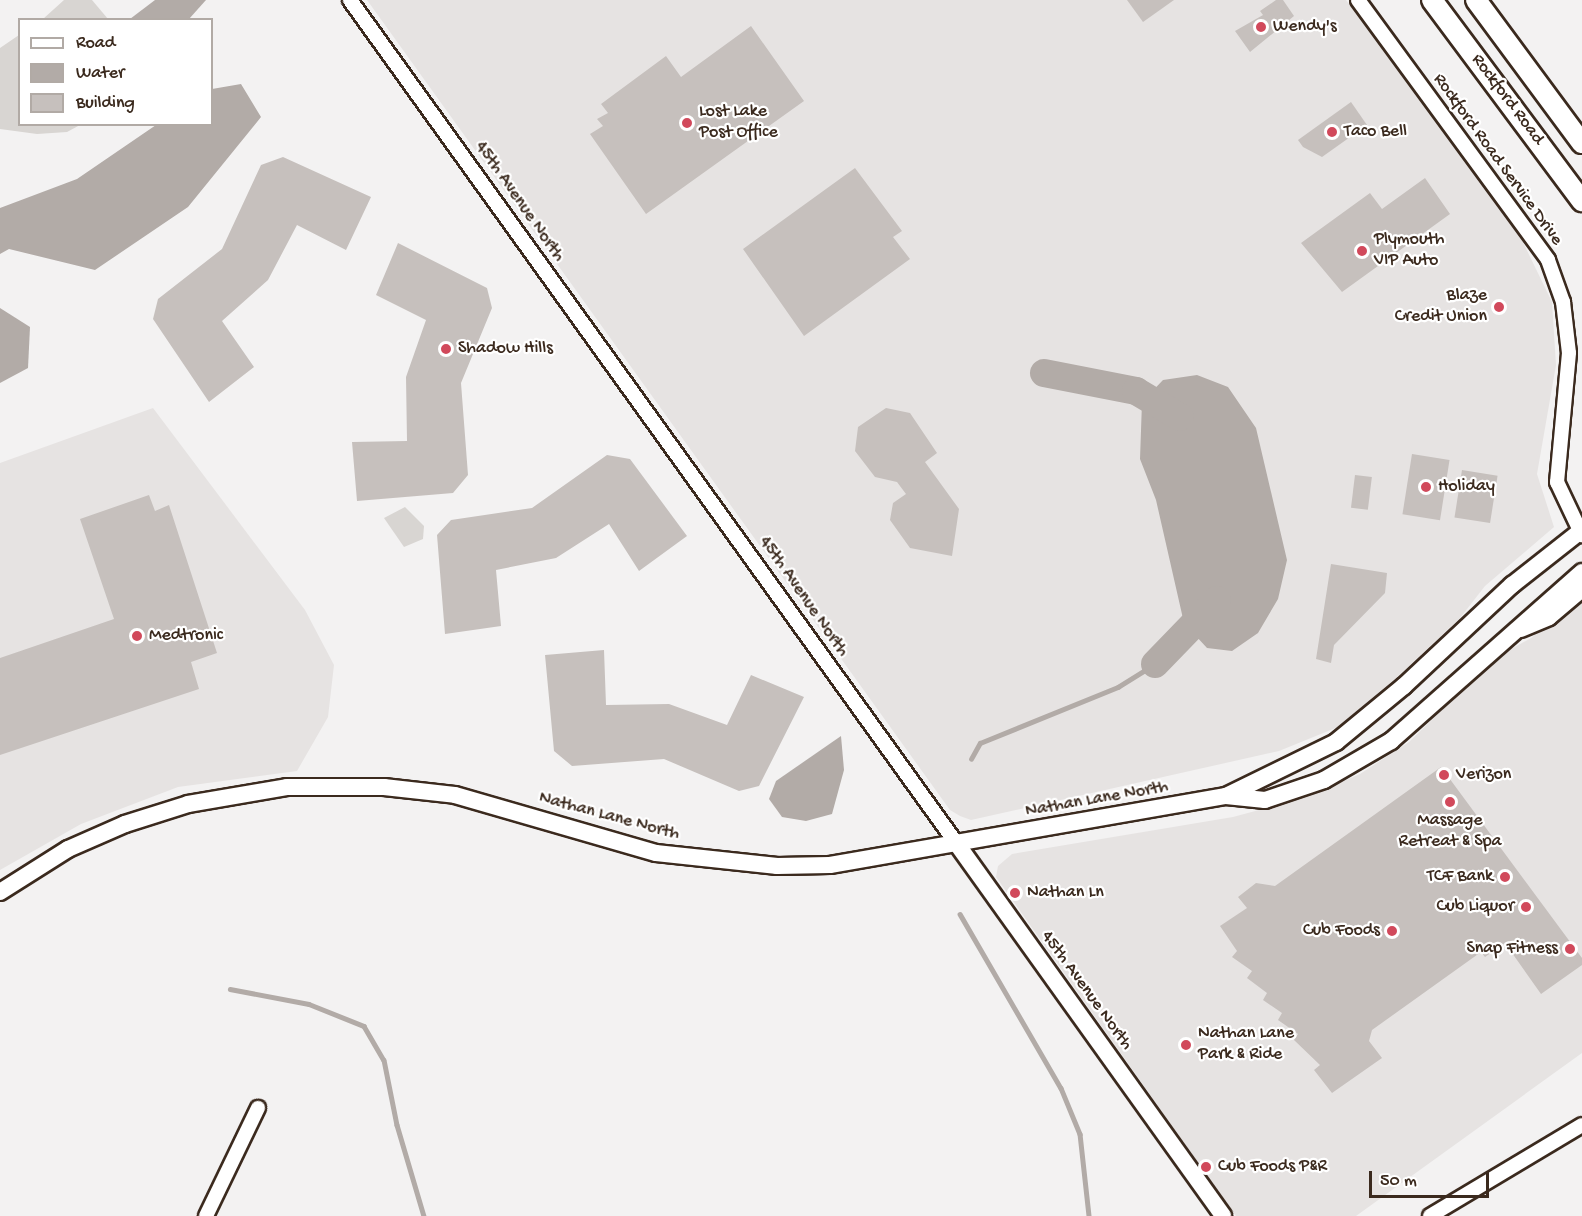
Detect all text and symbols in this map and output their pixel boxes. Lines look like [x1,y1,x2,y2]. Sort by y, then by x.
place label: Wendy's [1273,16,1337,38]
legend [18,18,213,126]
marker: Wendy's [1254,20,1268,34]
text: Road [76,33,115,54]
street label: Rockford Road [1466,50,1548,150]
text: Water [76,63,124,84]
street label: Rockford Road Service Drive [1427,70,1567,250]
text: Building [76,93,135,114]
place label: Lost Lake Post Office [699,102,778,144]
marker: Lost Lake Post Office [680,116,694,130]
place label: Taco Bell [1344,121,1407,143]
marker: Taco Bell [1325,125,1339,139]
street label: 45th Avenue North [469,138,569,266]
place label: Plymouth VIP Auto [1374,230,1444,272]
marker: Plymouth VIP Auto [1355,244,1369,258]
place label: Blaze Credit Union [1395,286,1487,328]
marker: Blaze Credit Union [1492,300,1506,314]
place label: Shadow Hills [458,338,553,360]
marker: Shadow Hills [439,342,453,356]
place label: Holiday [1438,476,1495,498]
marker: Holiday [1419,480,1433,494]
street label: 45th Avenue North [753,533,853,661]
place label: Medtronic [149,625,223,647]
marker: Medtronic [130,629,144,643]
place label: Verizon [1456,764,1511,786]
marker: Verizon [1437,768,1451,782]
street label: Nathan Lane North [1024,777,1170,823]
street label: Nathan Lane North [536,788,682,846]
marker: Massage Retreat & Spa [1443,795,1457,809]
place label: Massage Retreat & Spa [1398,811,1502,854]
place label: TCF Bank [1427,866,1493,888]
marker: TCF Bank [1498,870,1512,884]
place label: Nathan Ln [1027,882,1104,904]
marker: Nathan Ln [1008,886,1022,900]
place label: Cub Liquor [1437,896,1514,918]
marker: Cub Liquor [1519,900,1533,914]
place label: Cub Foods [1303,920,1380,942]
marker: Cub Foods [1385,924,1399,938]
street label: 45th Avenue North [1035,927,1137,1055]
place label: Snap Fitness [1466,938,1558,960]
marker: Snap Fitness [1563,942,1577,956]
place label: Nathan Lane Park & Ride [1198,1024,1294,1066]
marker: Nathan Lane Park & Ride [1179,1038,1193,1052]
place label: Cub Foods P&R [1218,1156,1327,1178]
scale bar [1372,1159,1492,1197]
marker: Cub Foods P&R [1199,1160,1213,1174]
text: 50 m [1380,1171,1417,1192]

